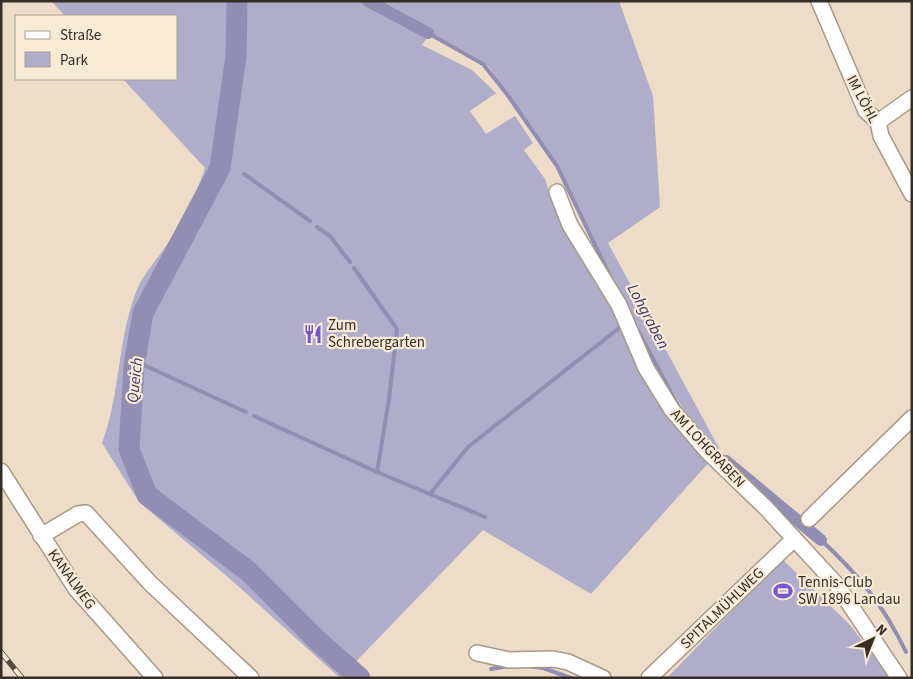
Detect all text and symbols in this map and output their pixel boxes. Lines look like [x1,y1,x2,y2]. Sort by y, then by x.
legend [15,15,178,80]
text: Straße [60,25,101,46]
text: Park [60,50,89,71]
street label: IM LÖHL [841,71,884,127]
water label: Lohgraben [622,280,674,353]
place label: Zum Schrebergarten [328,315,425,353]
restaurant icon: Zum Schrebergarten [302,323,324,345]
water label: Queich [122,356,148,404]
street label: AM LOHGRABEN [666,404,750,492]
street label: KANALWEG [43,545,101,614]
street label: SPITALMÜHLWEG [676,563,769,654]
place label: Tennis-Club SW 1896 Landau [798,572,901,610]
sports icon: Tennis-Club SW 1896 Landau [772,580,794,602]
north arrow [848,614,898,664]
text: N [871,620,891,641]

